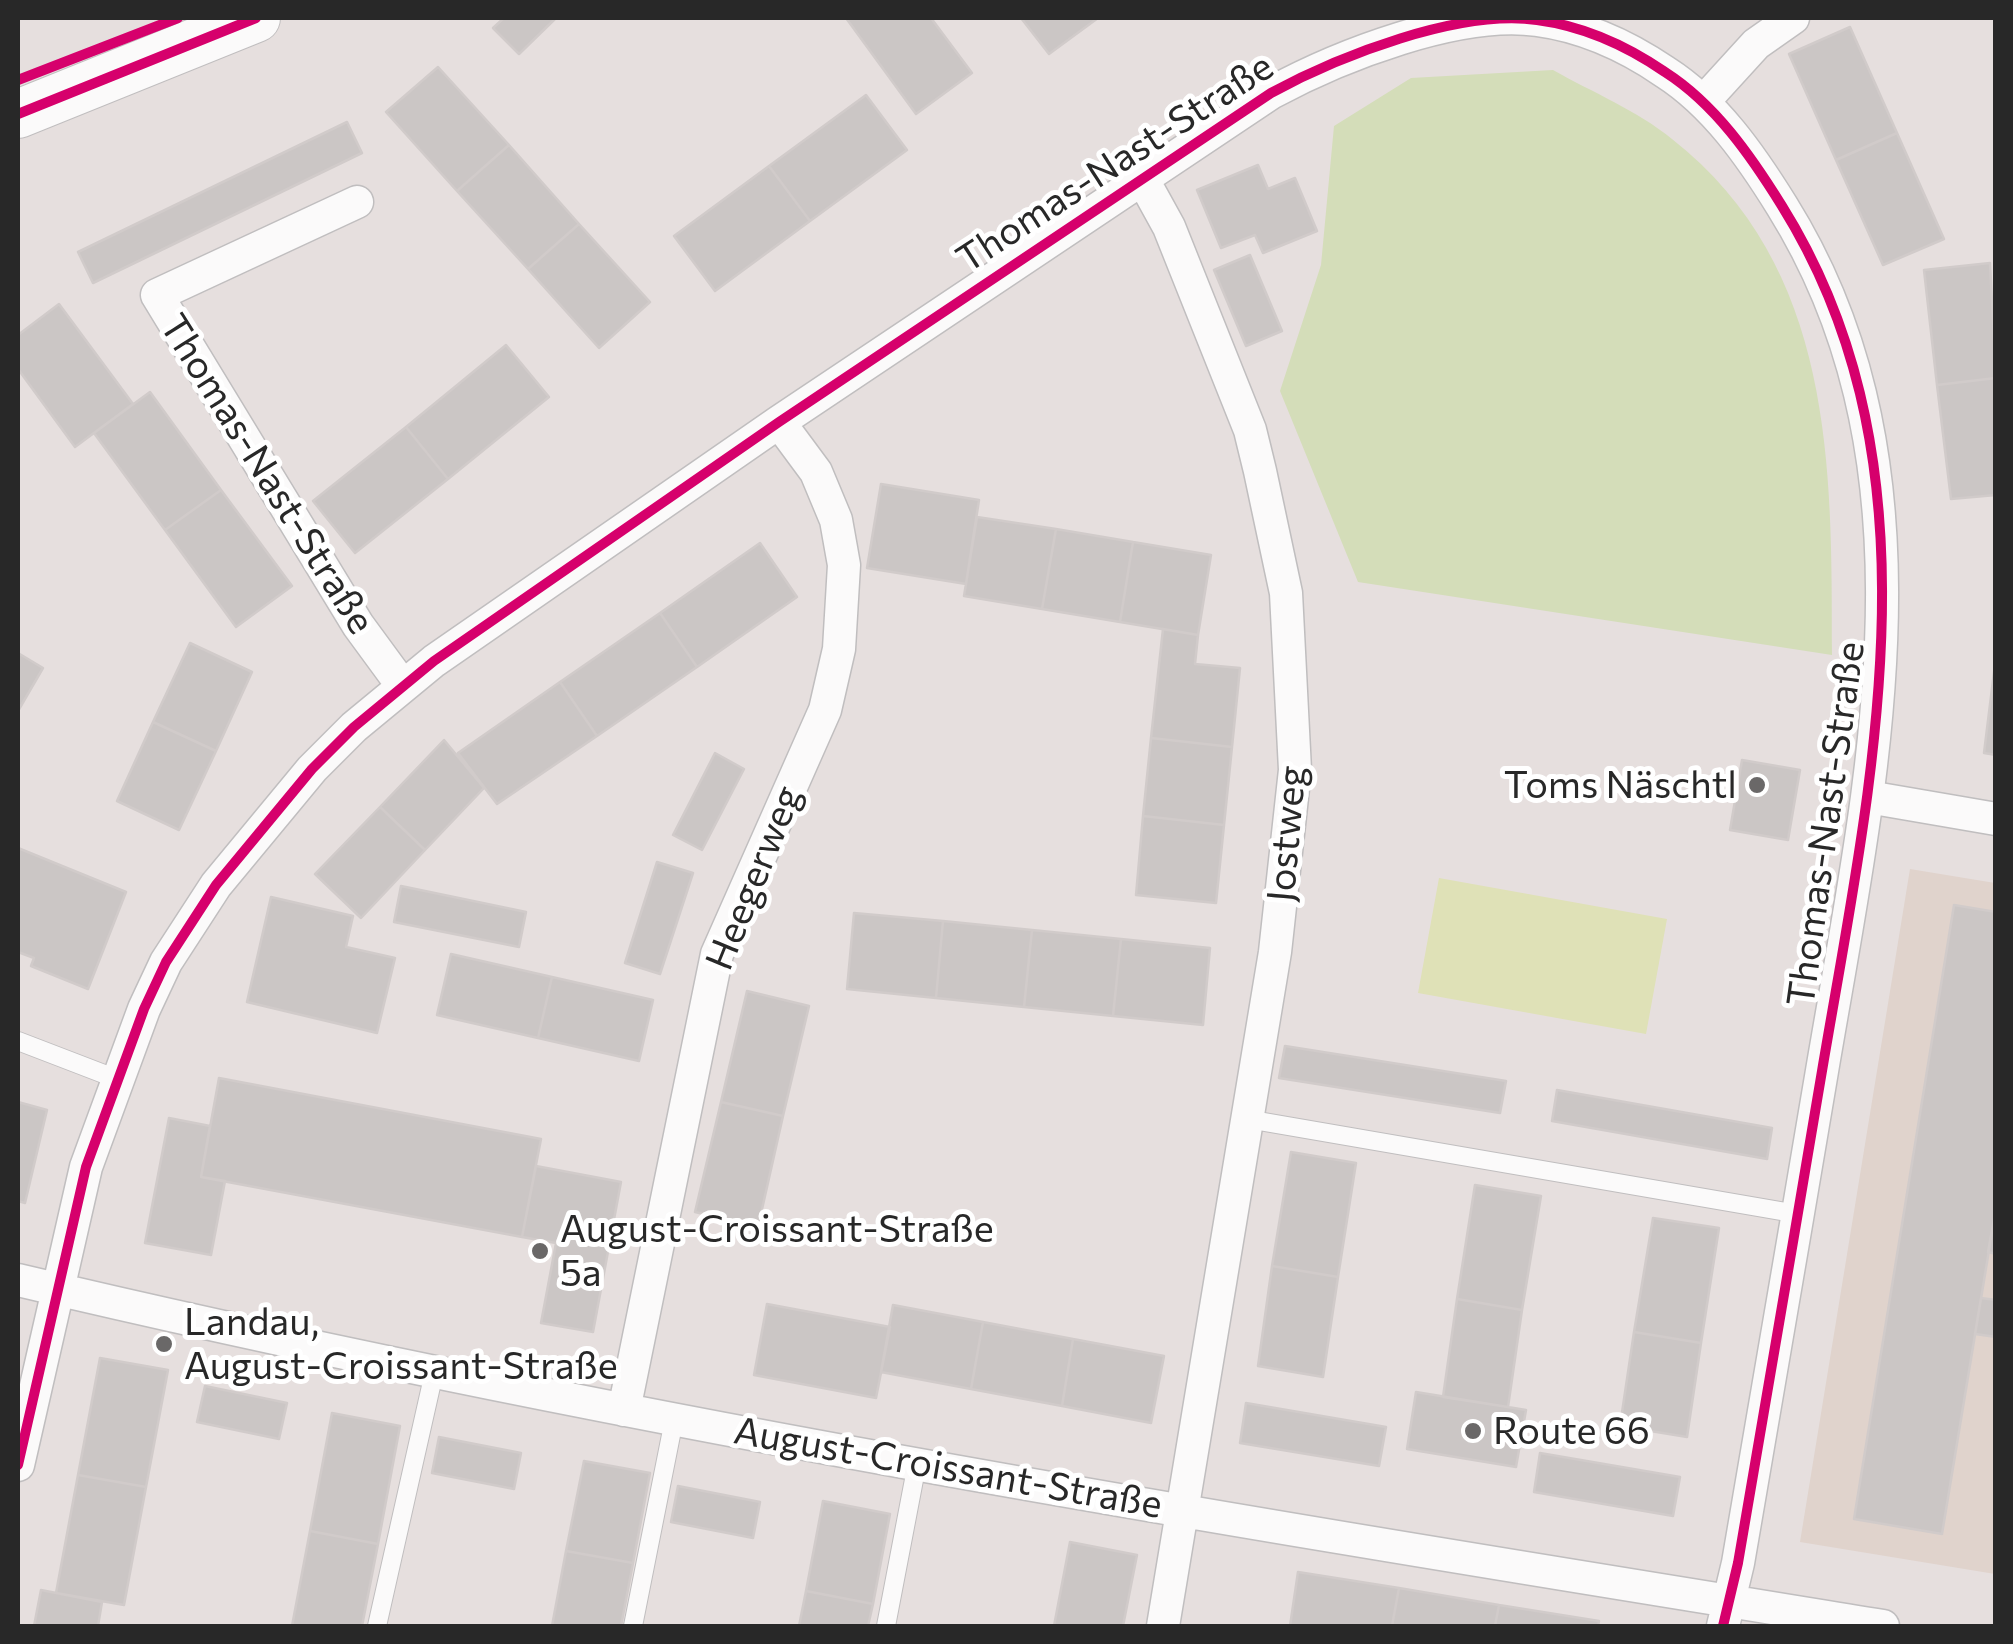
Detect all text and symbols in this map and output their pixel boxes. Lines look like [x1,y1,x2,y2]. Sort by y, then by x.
street label: Thomas-Nast-Straße [948,44,1282,282]
street label: Thomas-Nast-Straße [150,306,384,642]
street label: Thomas-Nast-Straße [1778,639,1874,1009]
place label: Toms Näschtl [1504,762,1737,808]
street label: Jostweg [1258,764,1316,904]
marker: Toms Näschtl [1746,774,1768,796]
street label: Heegerweg [696,779,812,977]
place label: August-Croissant-Straße 5a [560,1206,994,1296]
marker: August-Croissant-Straße 5a [529,1240,551,1262]
place label: Landau, August-Croissant-Straße [184,1299,618,1388]
marker: Landau, August-Croissant-Straße [153,1333,175,1355]
street label: August-Croissant-Straße [730,1408,1166,1528]
place label: Route 66 [1493,1408,1650,1454]
marker: Route 66 [1462,1420,1484,1442]

